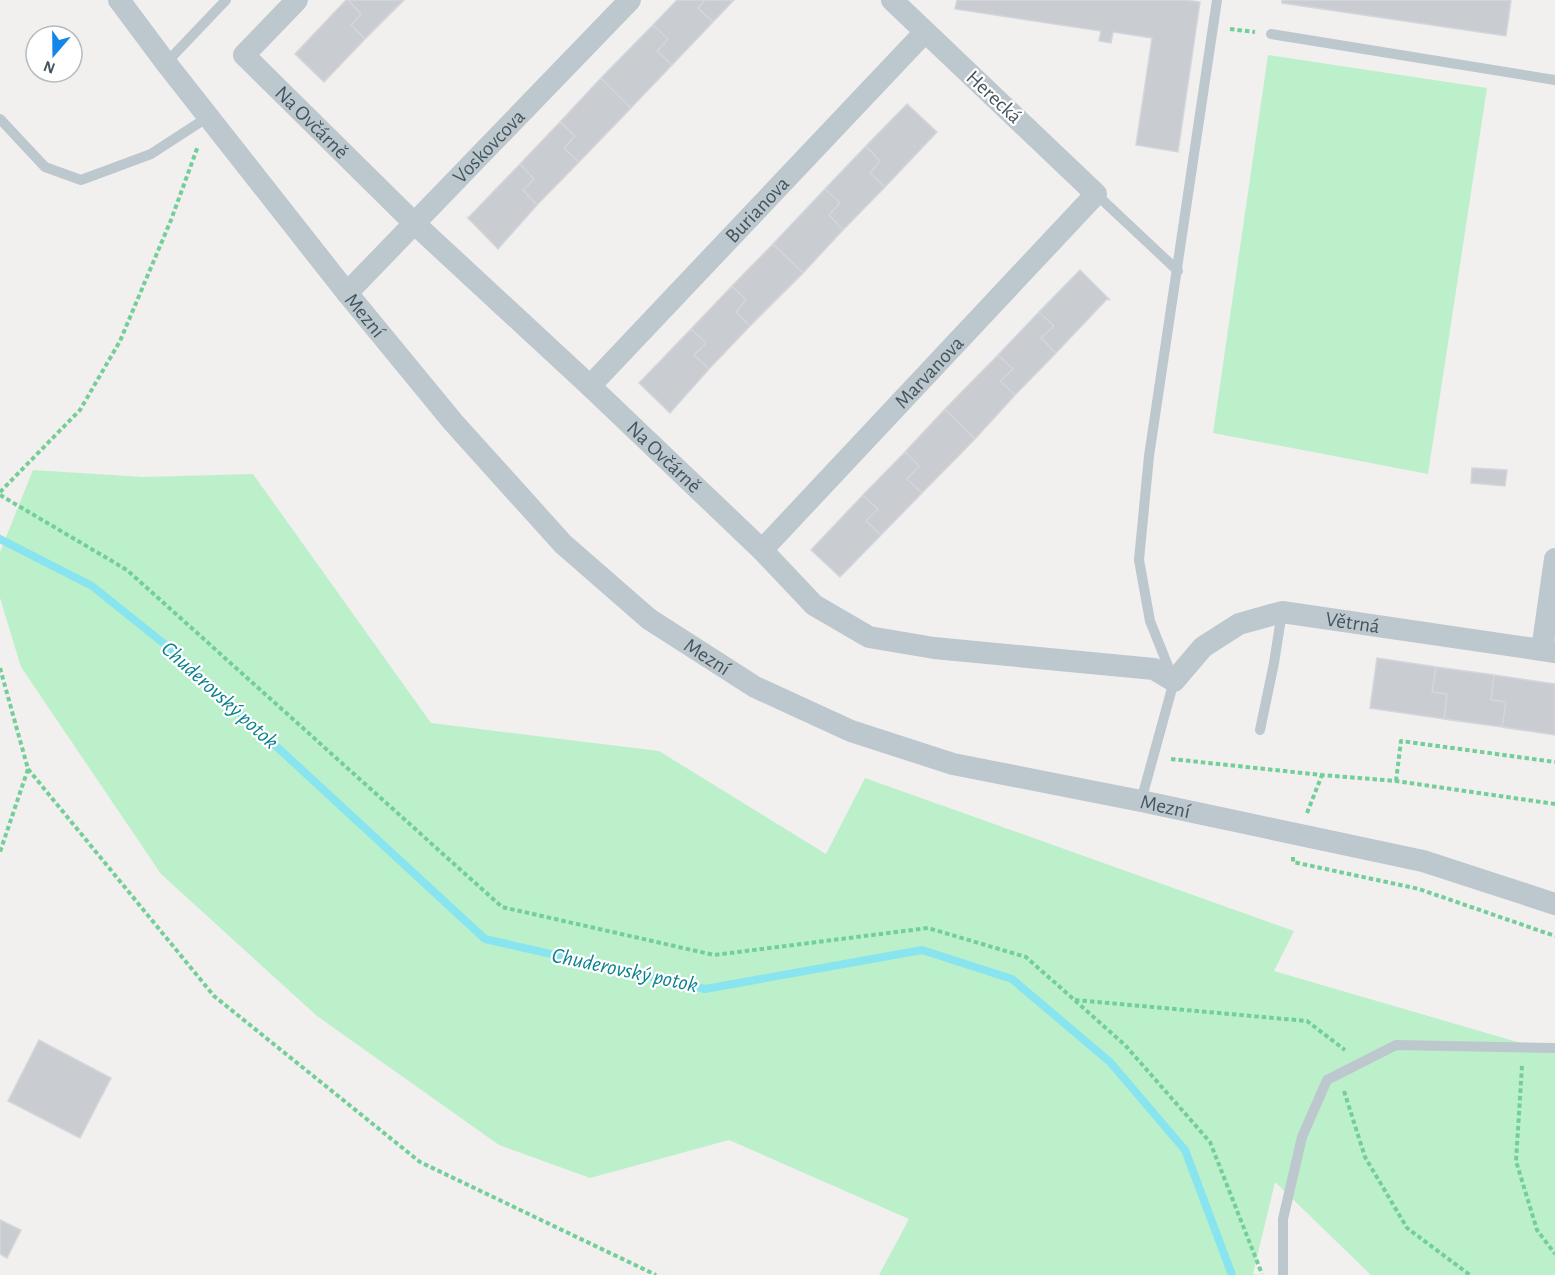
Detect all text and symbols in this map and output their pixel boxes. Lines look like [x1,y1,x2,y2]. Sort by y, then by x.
north arrow [24,24,84,84]
text: N [41,58,57,77]
street label: Herecká [962,66,1026,128]
street label: Na Ovčárně [271,82,353,163]
street label: Voskovcova [449,105,529,187]
street label: Burianova [721,172,793,247]
street label: Mezní [341,289,390,342]
street label: Marvanova [890,332,968,412]
street label: Na Ovčárně [623,417,706,497]
street label: Větrná [1324,608,1382,637]
street label: Mezní [680,634,735,679]
water label: Chuderovský potok [157,637,283,754]
street label: Mezní [1139,791,1193,822]
water label: Chuderovský potok [550,944,700,997]

